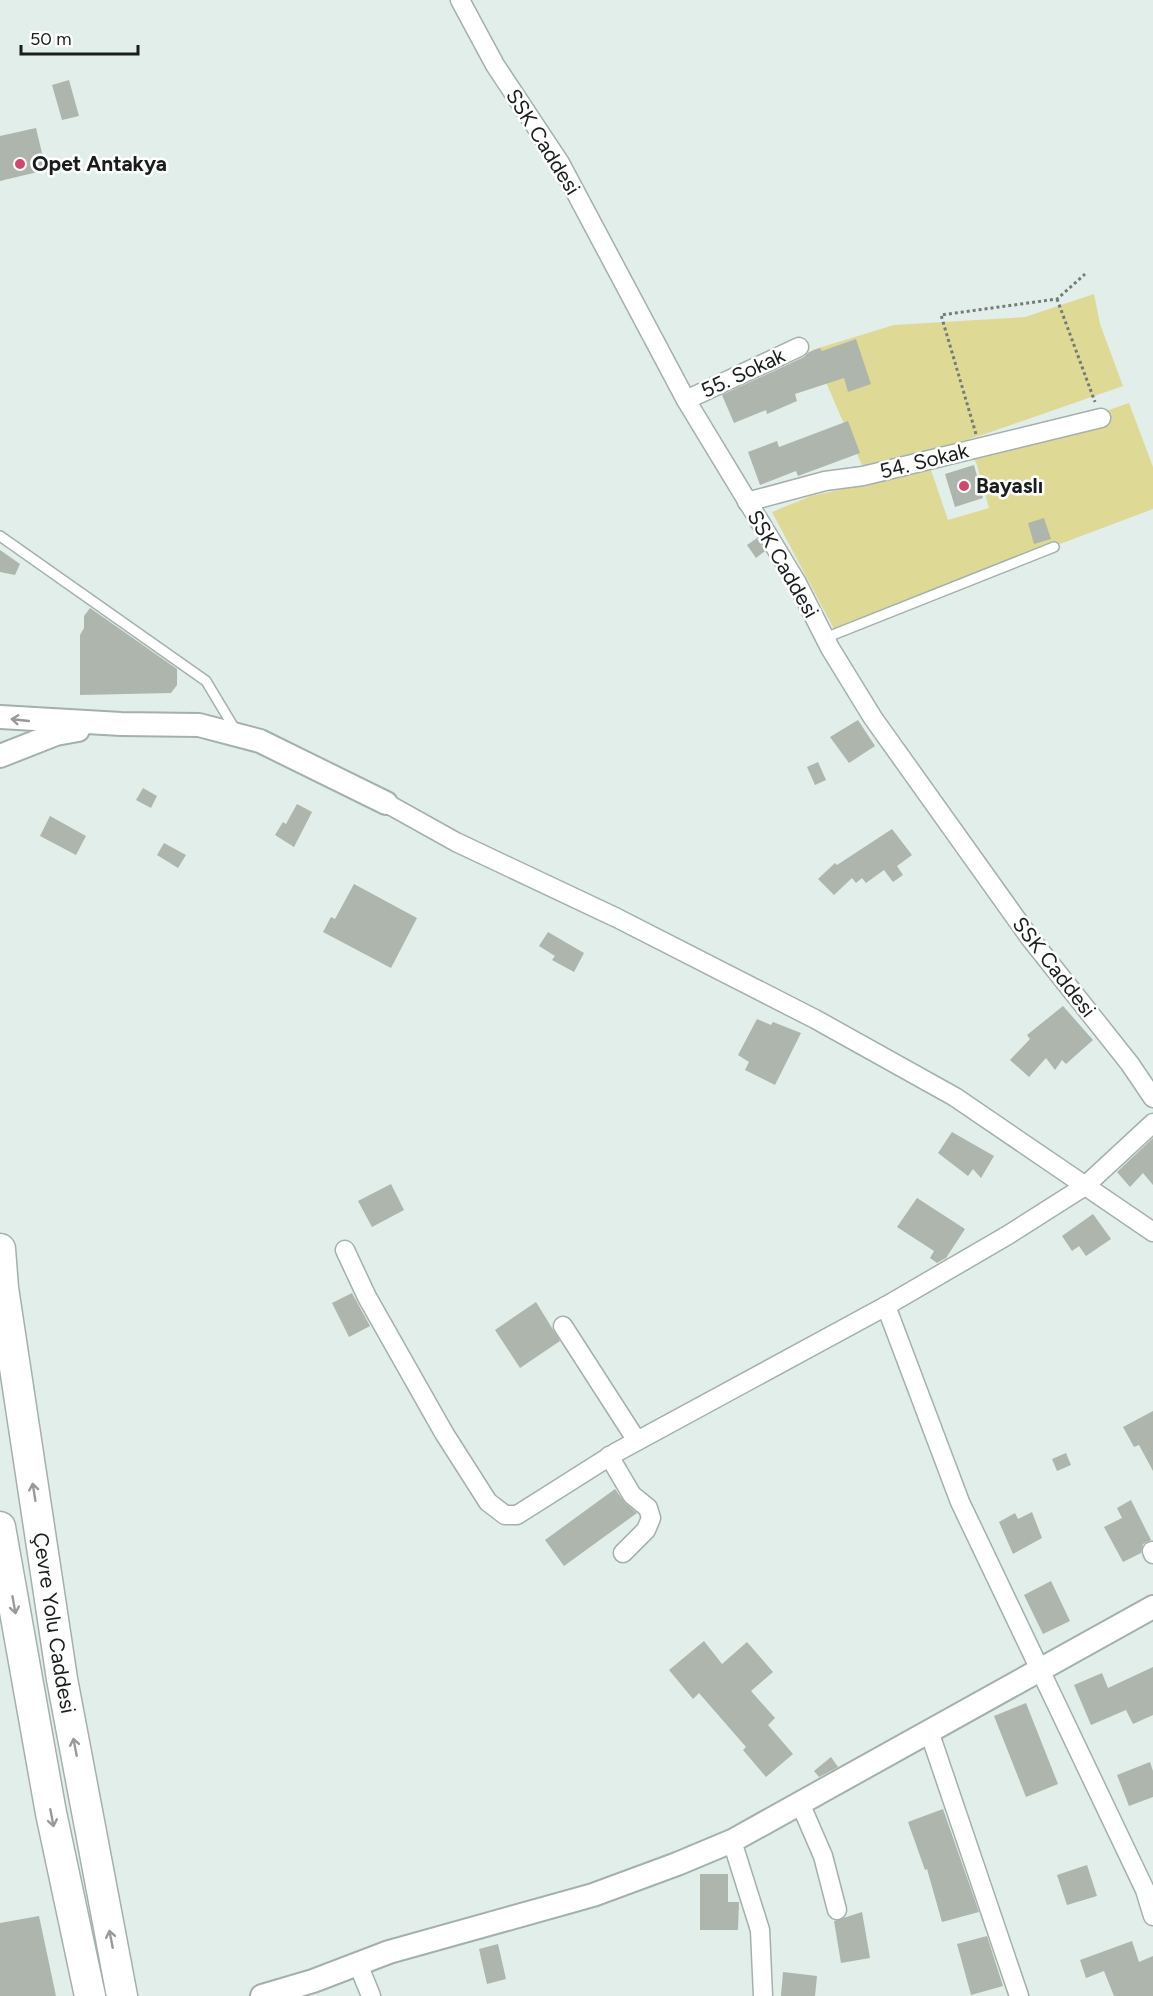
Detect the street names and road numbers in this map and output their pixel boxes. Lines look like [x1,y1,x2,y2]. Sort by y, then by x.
street label: SSK Caddesi [501,84,586,199]
street label: 55. Sokak [697,342,789,403]
street label: 54. Sokak [877,437,972,484]
street label: SSK Caddesi [743,505,824,622]
street label: SSK Caddesi [1007,912,1101,1022]
street label: Çevre Yolu Caddesi [28,1531,81,1715]

